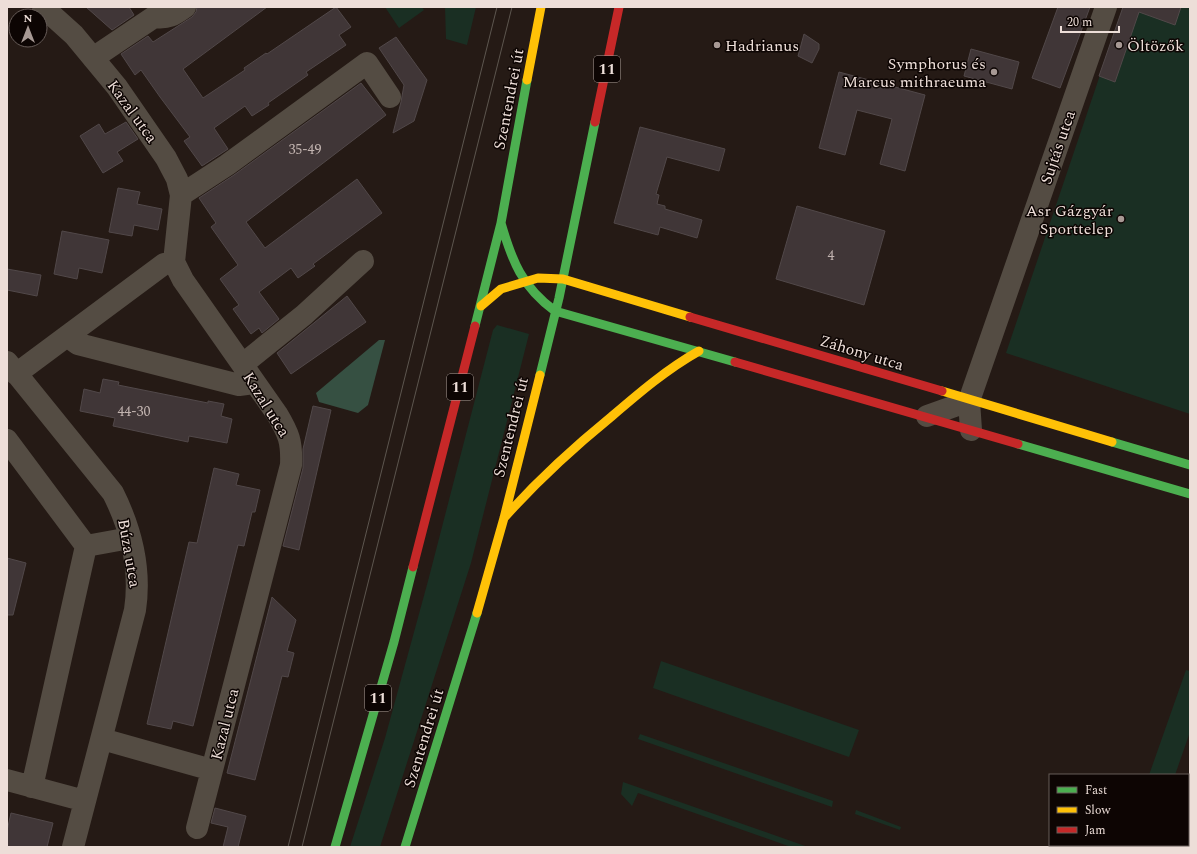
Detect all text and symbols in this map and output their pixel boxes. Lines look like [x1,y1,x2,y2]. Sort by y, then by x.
north arrow [8,8,48,48]
scale bar [1061,8,1119,34]
text: N [24,10,33,27]
text: 20 m [1067,13,1092,32]
place label: Hadrianus [725,34,799,58]
place label: Öltözők [1127,34,1184,58]
marker: Hadrianus [712,40,722,50]
marker: Öltözők [1114,40,1124,50]
street label: Szentendrei út [487,46,531,152]
place label: Symphorus és Marcus mithraeuma [843,52,986,94]
road number: 11 [594,56,620,82]
marker: Symphorus és Marcus mithraeuma [989,67,999,77]
street label: Kazal utca [101,75,163,148]
street label: Sujtás utca [1034,107,1082,188]
house number: 35-49 [288,139,322,160]
place label: Asr Gázgyár Sporttelep [1026,199,1113,241]
marker: Asr Gázgyár Sporttelep [1116,214,1126,224]
house number: 4 [828,245,835,266]
street label: Záhony utca [817,329,907,377]
street label: Kazal utca [237,367,296,442]
road number: 11 [447,374,473,400]
street label: Szentendrei út [487,374,535,480]
house number: 44-30 [117,401,151,422]
street label: Búza utca [111,517,147,589]
road number: 11 [365,685,391,711]
street label: Szentendrei út [397,685,451,791]
street label: Kazal utca [204,686,246,763]
legend [1049,774,1189,846]
text: Fast [1085,781,1107,800]
text: Slow [1085,801,1111,820]
text: Jam [1085,821,1106,840]

